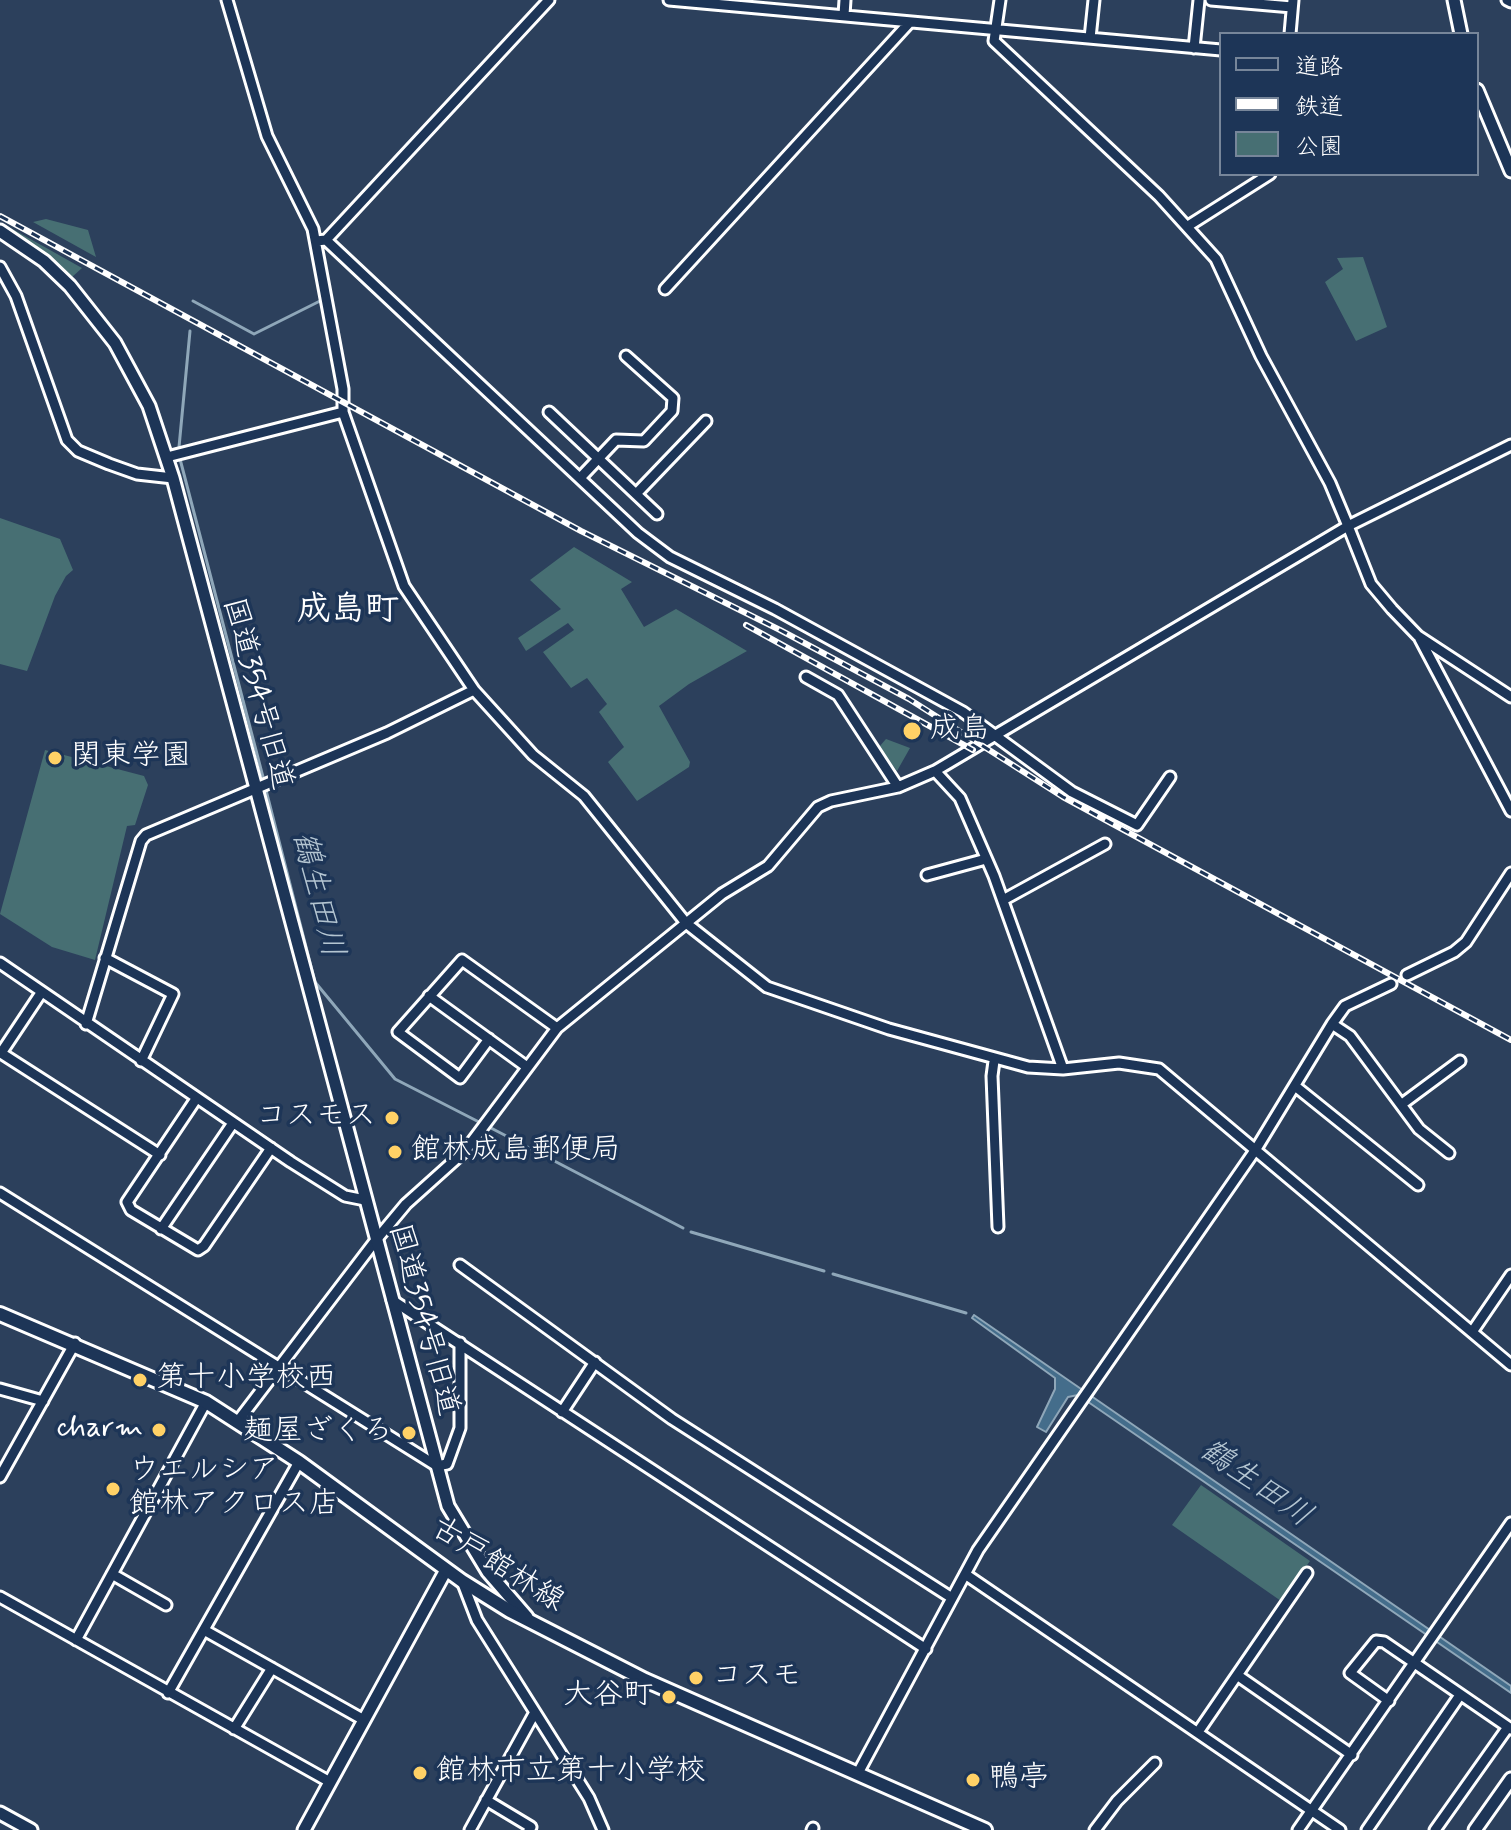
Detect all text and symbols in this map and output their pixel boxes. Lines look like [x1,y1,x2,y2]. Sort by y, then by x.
legend [1219,32,1479,176]
text: 道路 [1295,52,1343,83]
text: 鉄道 [1295,92,1343,123]
text: 公園 [1295,132,1343,163]
district label: 成島町 [297,592,399,632]
street label: 国道354号旧道 [213,594,299,794]
place label: 成島 [930,713,990,749]
marker: 成島 [901,720,923,742]
place label: 関東学園 [71,740,191,776]
marker: 関東学園 [46,749,64,767]
water label: 鶴生田川 [282,828,350,962]
place label: コスモス [256,1100,376,1136]
marker: コスモス [383,1109,401,1127]
place label: 館林成島郵便局 [411,1134,621,1170]
marker: 館林成島郵便局 [386,1143,404,1161]
street label: 国道354号旧道 [379,1220,465,1420]
place label: 第十小学校西 [156,1362,336,1398]
marker: 第十小学校西 [131,1371,149,1389]
place label: charm [57,1412,143,1448]
place label: 麺屋ざくろ [243,1415,393,1451]
marker: charm [150,1421,168,1439]
marker: 麺屋ざくろ [400,1424,418,1442]
water label: 鶴生田川 [1192,1433,1318,1537]
place label: ウエルシア 館林アクロス店 [129,1454,339,1524]
marker: ウエルシア 館林アクロス店 [104,1480,122,1498]
street label: 古戸館林線 [424,1511,570,1621]
place label: コスモ [712,1660,802,1696]
marker: コスモ [687,1669,705,1687]
place label: 大谷町 [563,1679,653,1715]
marker: 大谷町 [660,1688,678,1706]
place label: 館林市立第十小学校 [436,1755,706,1791]
place label: 鴨亭 [989,1762,1049,1798]
marker: 館林市立第十小学校 [411,1764,429,1782]
marker: 鴨亭 [964,1771,982,1789]

